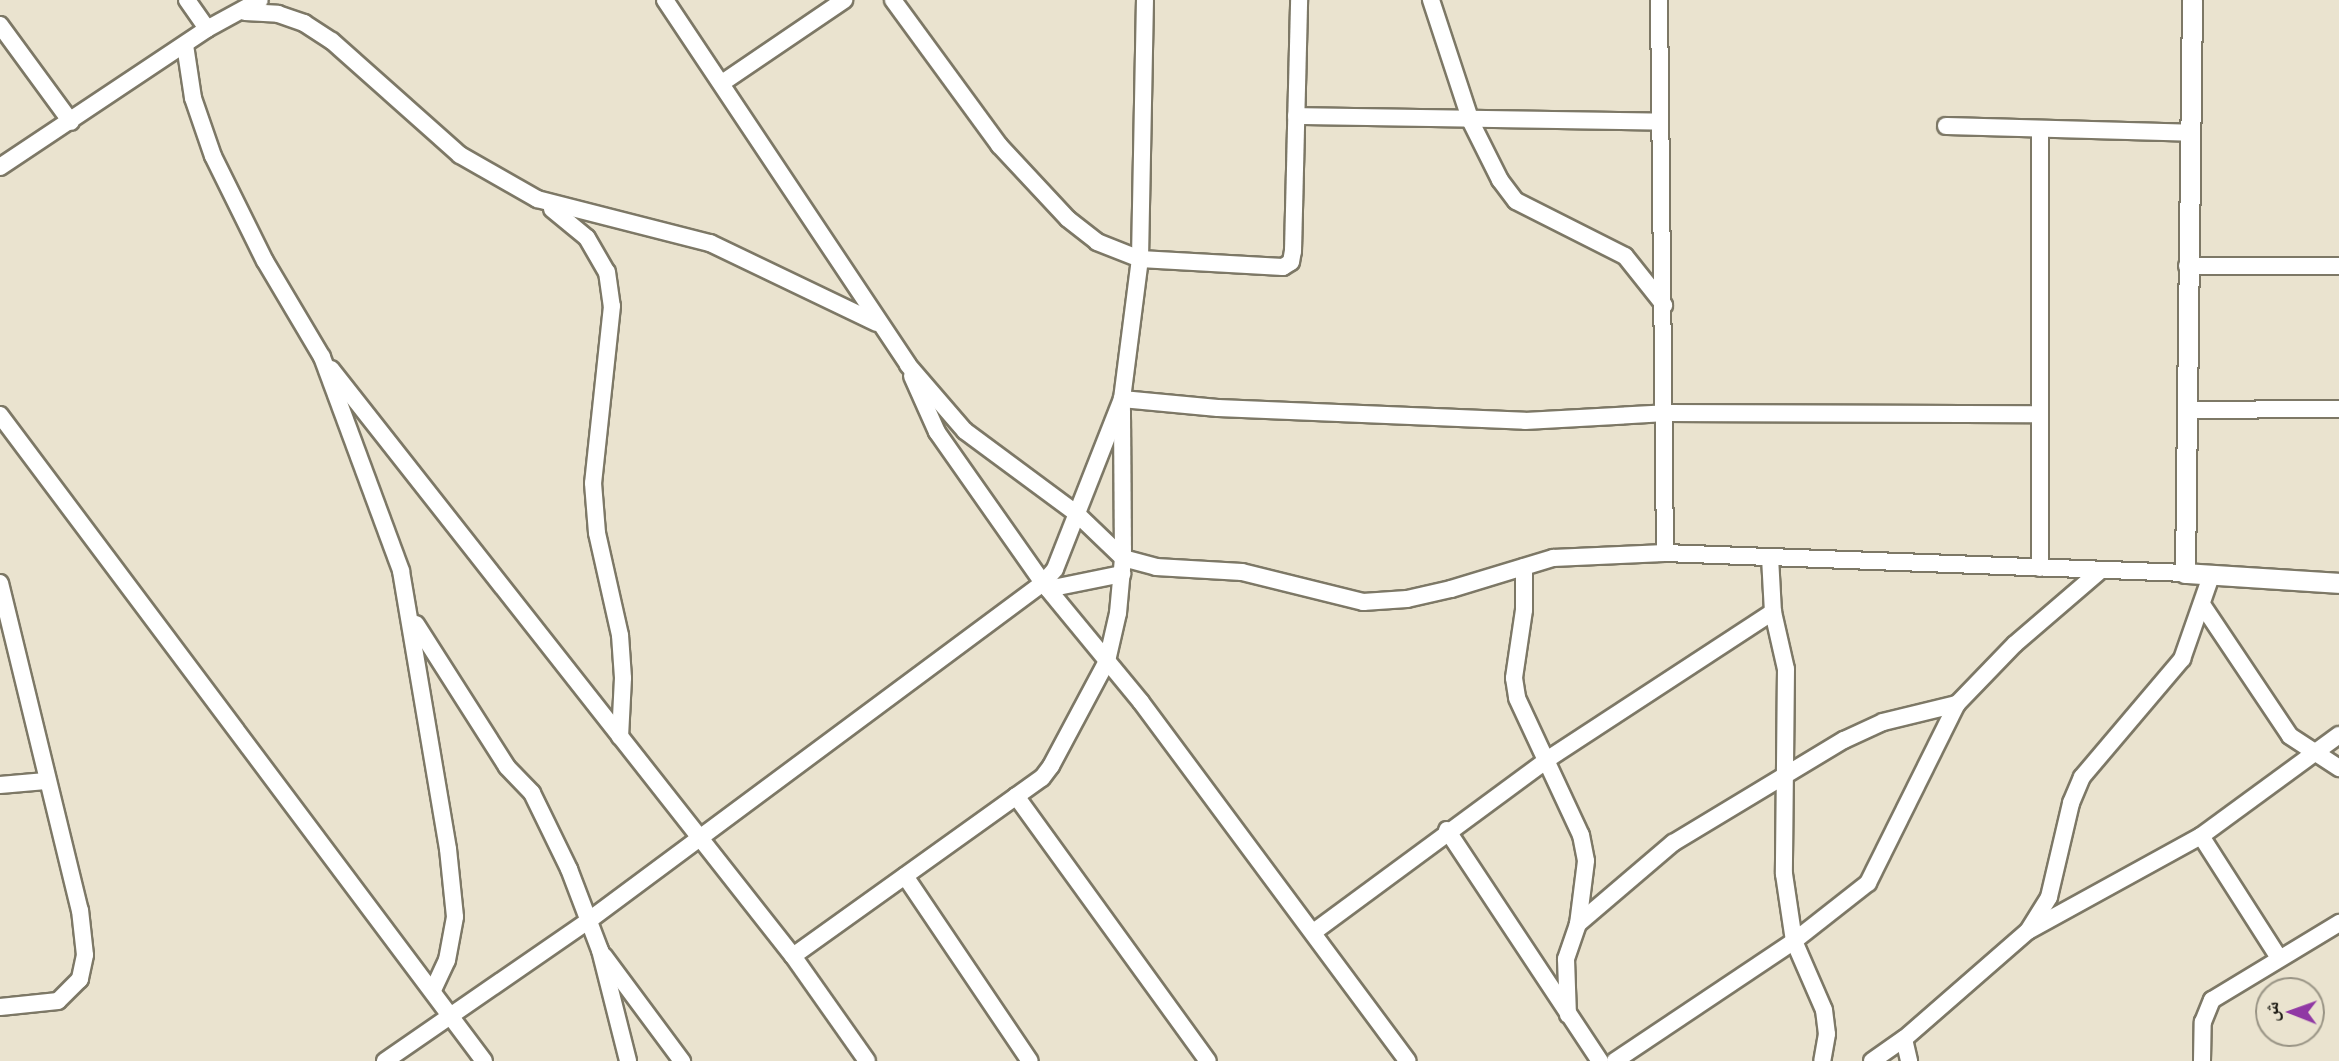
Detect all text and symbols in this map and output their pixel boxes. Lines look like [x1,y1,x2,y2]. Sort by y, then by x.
north arrow [2255,977,2325,1047]
text: ش [2259,1001,2283,1022]

